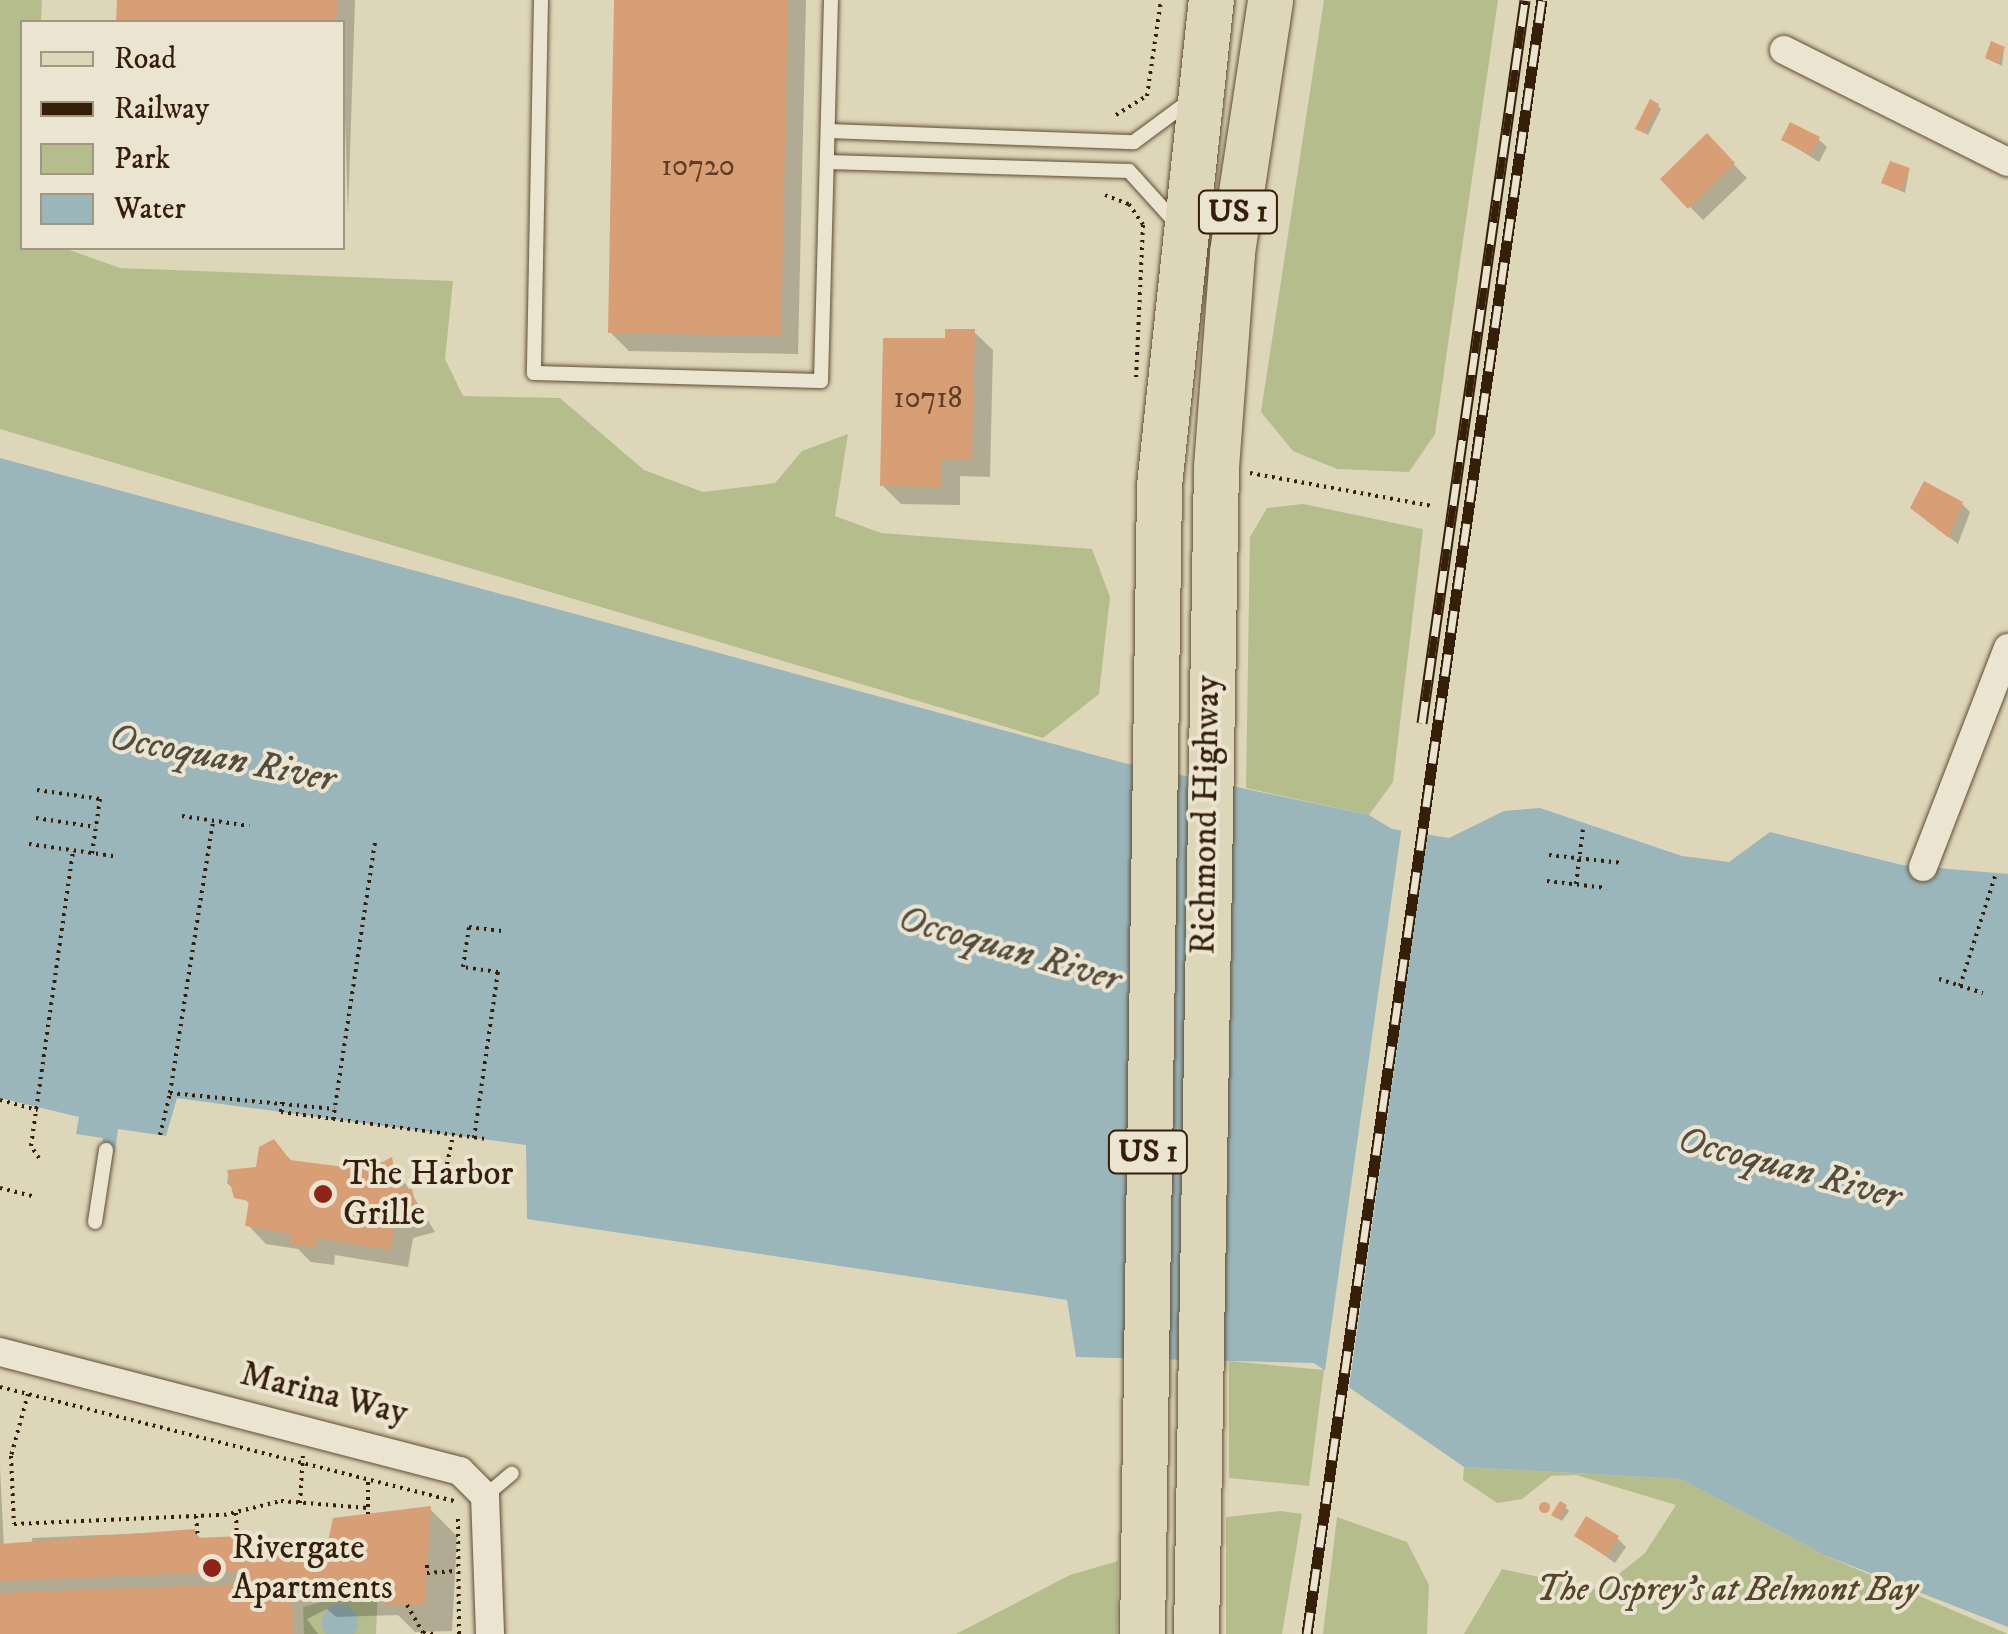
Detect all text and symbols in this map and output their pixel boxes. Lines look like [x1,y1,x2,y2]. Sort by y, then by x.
legend [20,20,345,250]
text: Road [114,41,176,78]
text: Railway [114,91,209,128]
text: Park [114,141,170,178]
house number: 10720 [661,149,735,185]
road number: US 1 [1196,185,1280,239]
text: Water [114,191,186,228]
house number: 10718 [894,381,962,417]
street label: Richmond Highway [1183,675,1229,955]
water label: Occoquan River [105,715,339,803]
water label: Occoquan River [893,897,1125,1003]
water label: Occoquan River [1673,1117,1905,1221]
road number: US 1 [1106,1125,1190,1179]
place label: The Harbor Grille [343,1153,513,1235]
marker: The Harbor Grille [312,1183,334,1205]
street label: Marina Way [236,1353,412,1435]
place label: Rivergate Apartments [232,1527,393,1609]
marker: Rivergate Apartments [201,1557,223,1579]
park label: The Osprey's at Belmont Bay [1536,1569,1918,1611]

